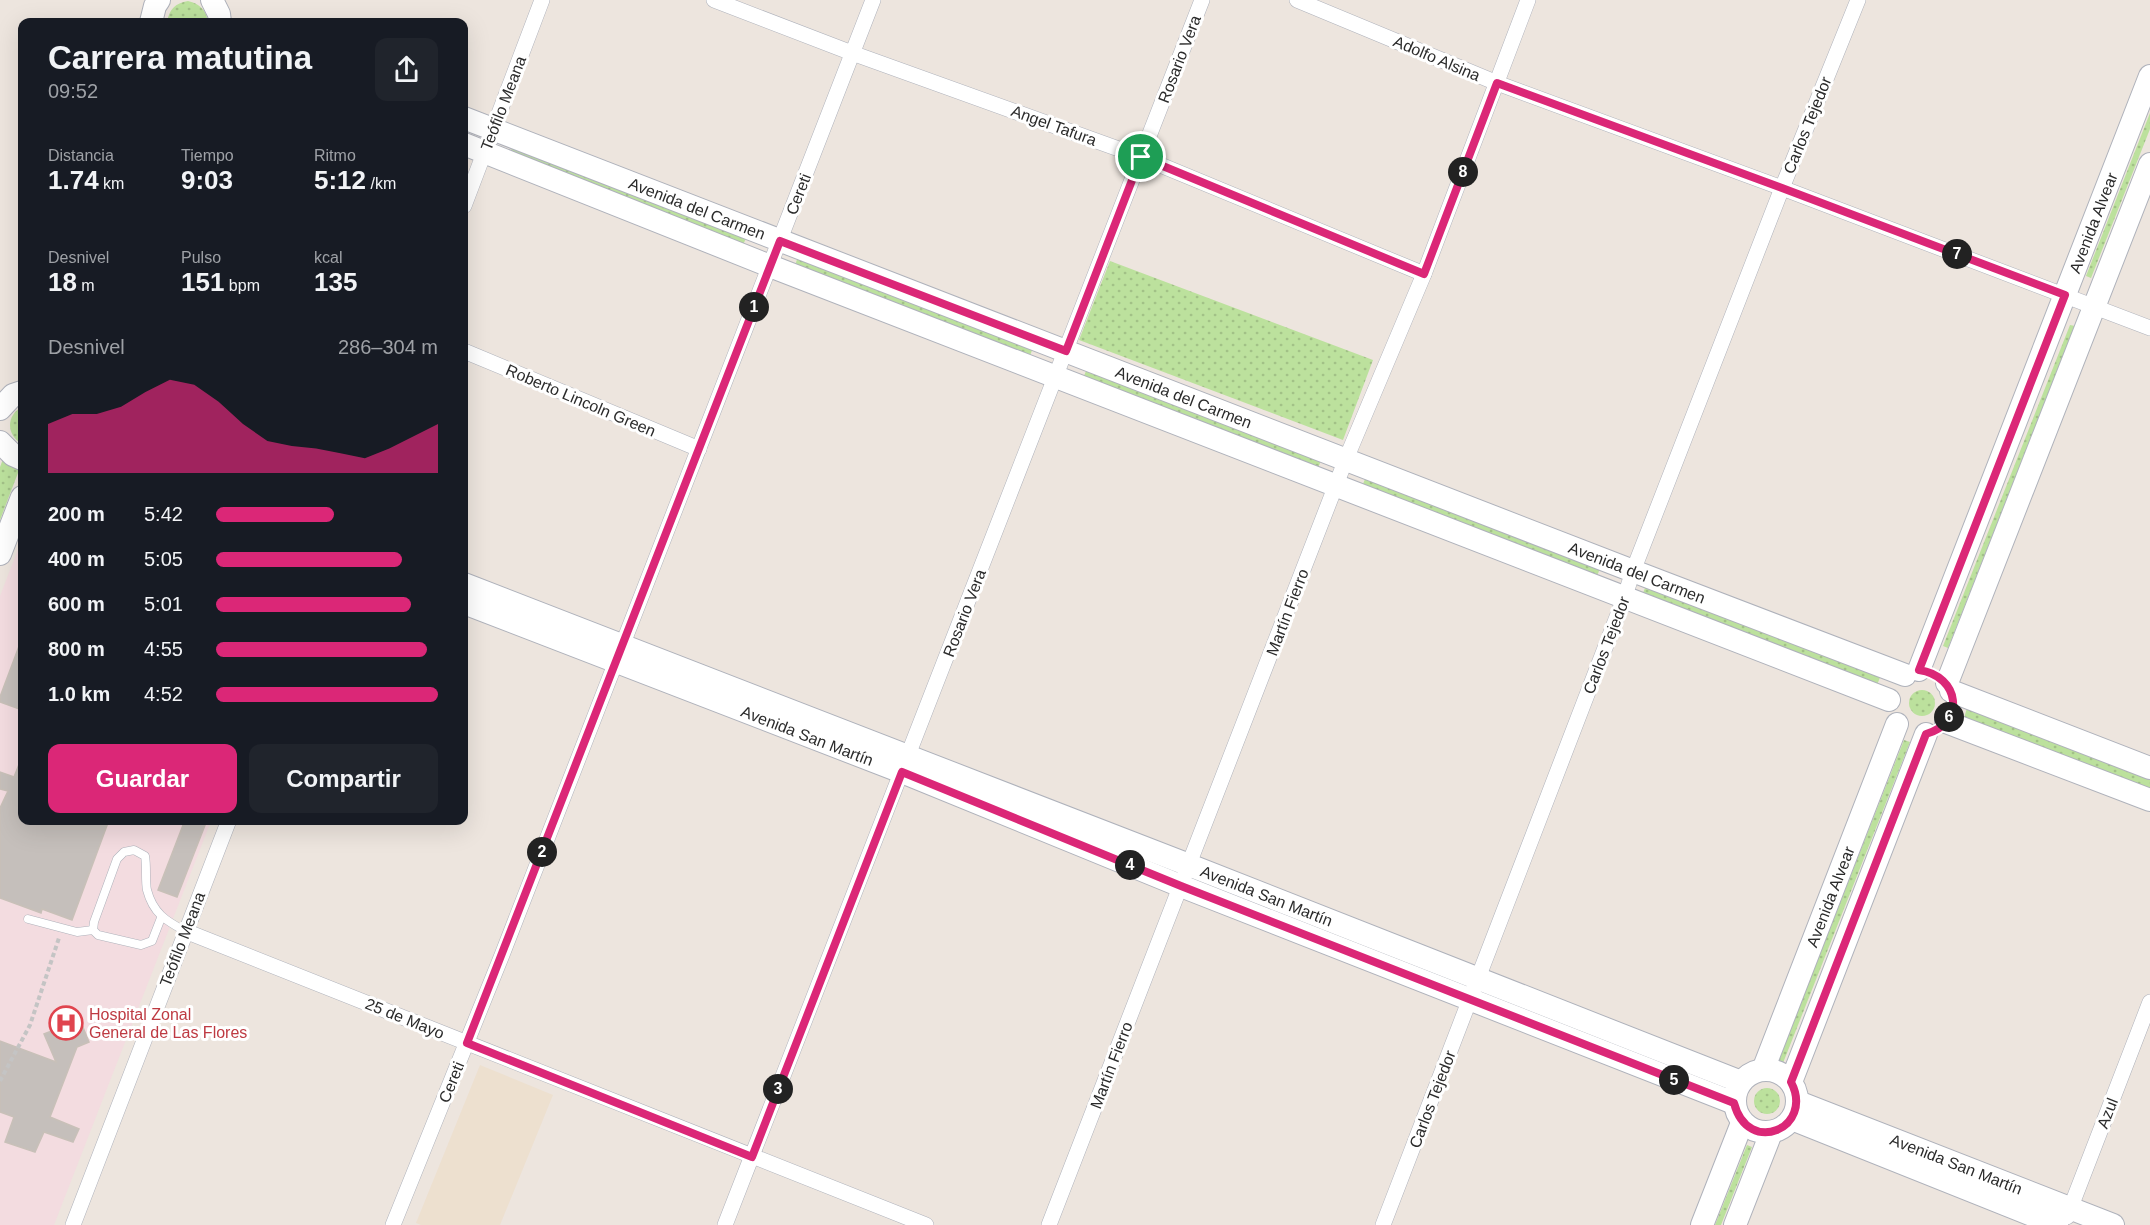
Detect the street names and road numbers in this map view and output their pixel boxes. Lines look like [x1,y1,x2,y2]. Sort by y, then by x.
street label: Rosario Vera [1155,13,1204,105]
street label: Adolfo Alsina [1391,33,1483,84]
street label: Teófilo Meana [478,54,529,153]
street label: Carlos Tejedor [1780,74,1835,176]
street label: Angel Tafura [1009,102,1099,149]
street label: Avenida Alvear [2066,169,2121,276]
street label: Cereti [783,171,814,217]
street label: Avenida del Carmen [626,175,768,243]
street label: Roberto Lincoln Green [503,361,658,440]
street label: Avenida del Carmen [1113,363,1254,431]
street label: Avenida del Carmen [1566,539,1707,607]
street label: Martín Fierro [1263,566,1312,658]
street label: Rosario Vera [940,567,989,659]
street label: Carlos Tejedor [1580,593,1633,696]
street label: Avenida San Martín [739,703,876,769]
street label: Avenida Alvear [1803,843,1858,949]
street label: Avenida San Martín [1198,862,1335,930]
street label: Teófilo Meana [157,890,208,989]
street label: 25 de Mayo [363,995,447,1042]
street label: Martín Fierro [1087,1019,1136,1111]
street label: Carlos Tejedor [1406,1047,1459,1150]
street label: Cereti [436,1059,467,1105]
street label: Azul [2094,1096,2121,1131]
street label: Avenida San Martín [1888,1131,2025,1198]

